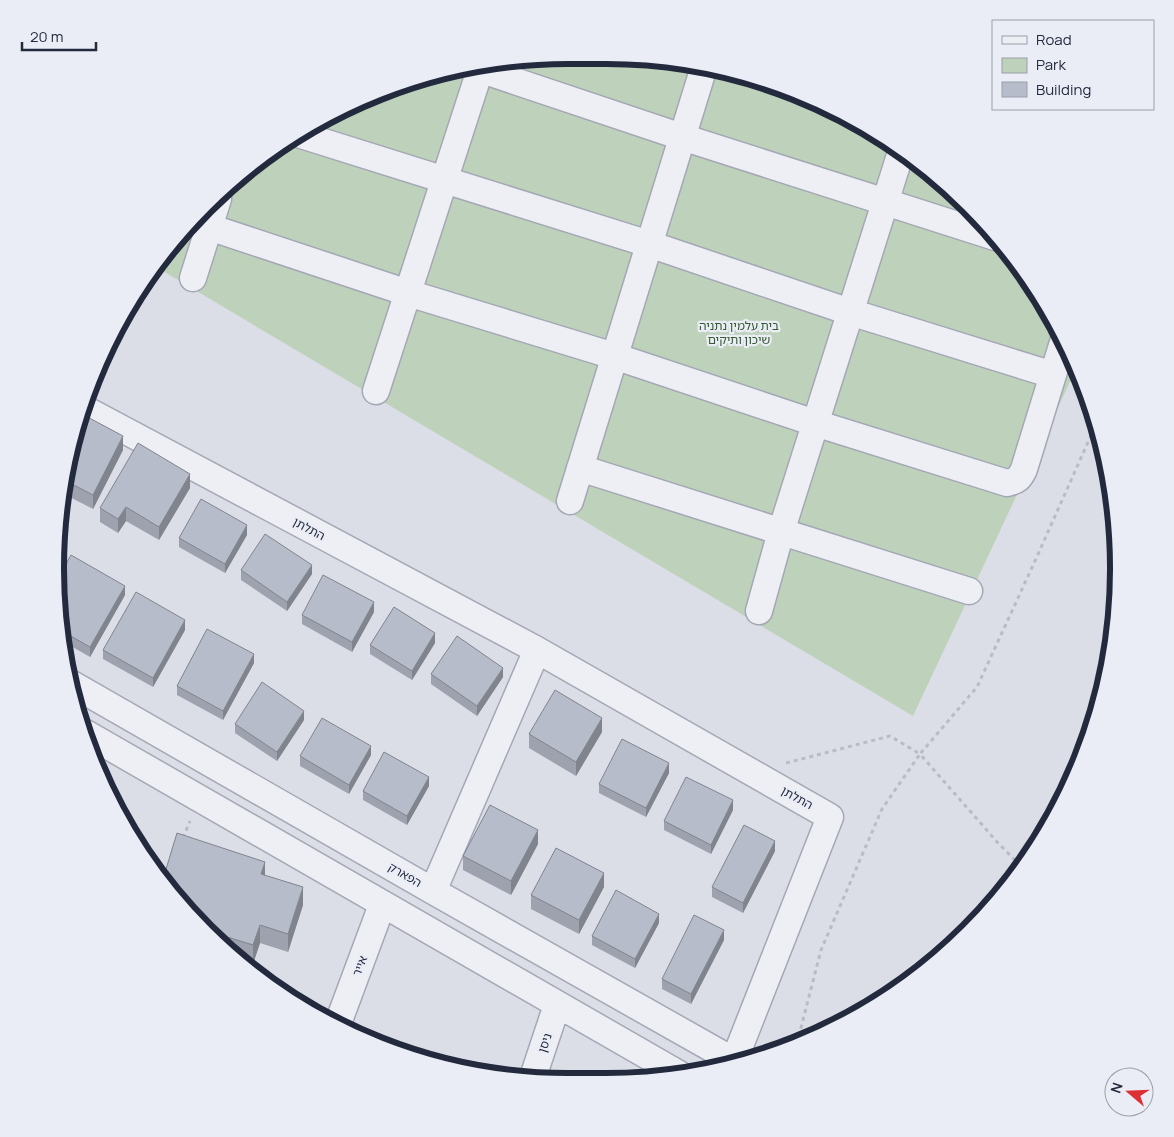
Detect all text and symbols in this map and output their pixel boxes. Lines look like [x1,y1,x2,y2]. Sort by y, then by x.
scale bar [22,20,96,52]
legend [992,20,1154,110]
text: 20 m [30,26,63,47]
text: Road [1036,29,1072,50]
text: Park [1036,54,1066,75]
text: Building [1036,79,1091,100]
park label: בית עלמין נתניה שיכון ותיקים [699,317,779,348]
street label: התלתן [290,513,328,544]
street label: התלתן [778,782,816,813]
street label: הפארק [385,858,425,891]
street label: אייר [348,953,371,978]
street label: ניסן [533,1031,556,1055]
north arrow [1104,1067,1154,1117]
text: N [1106,1080,1127,1095]

